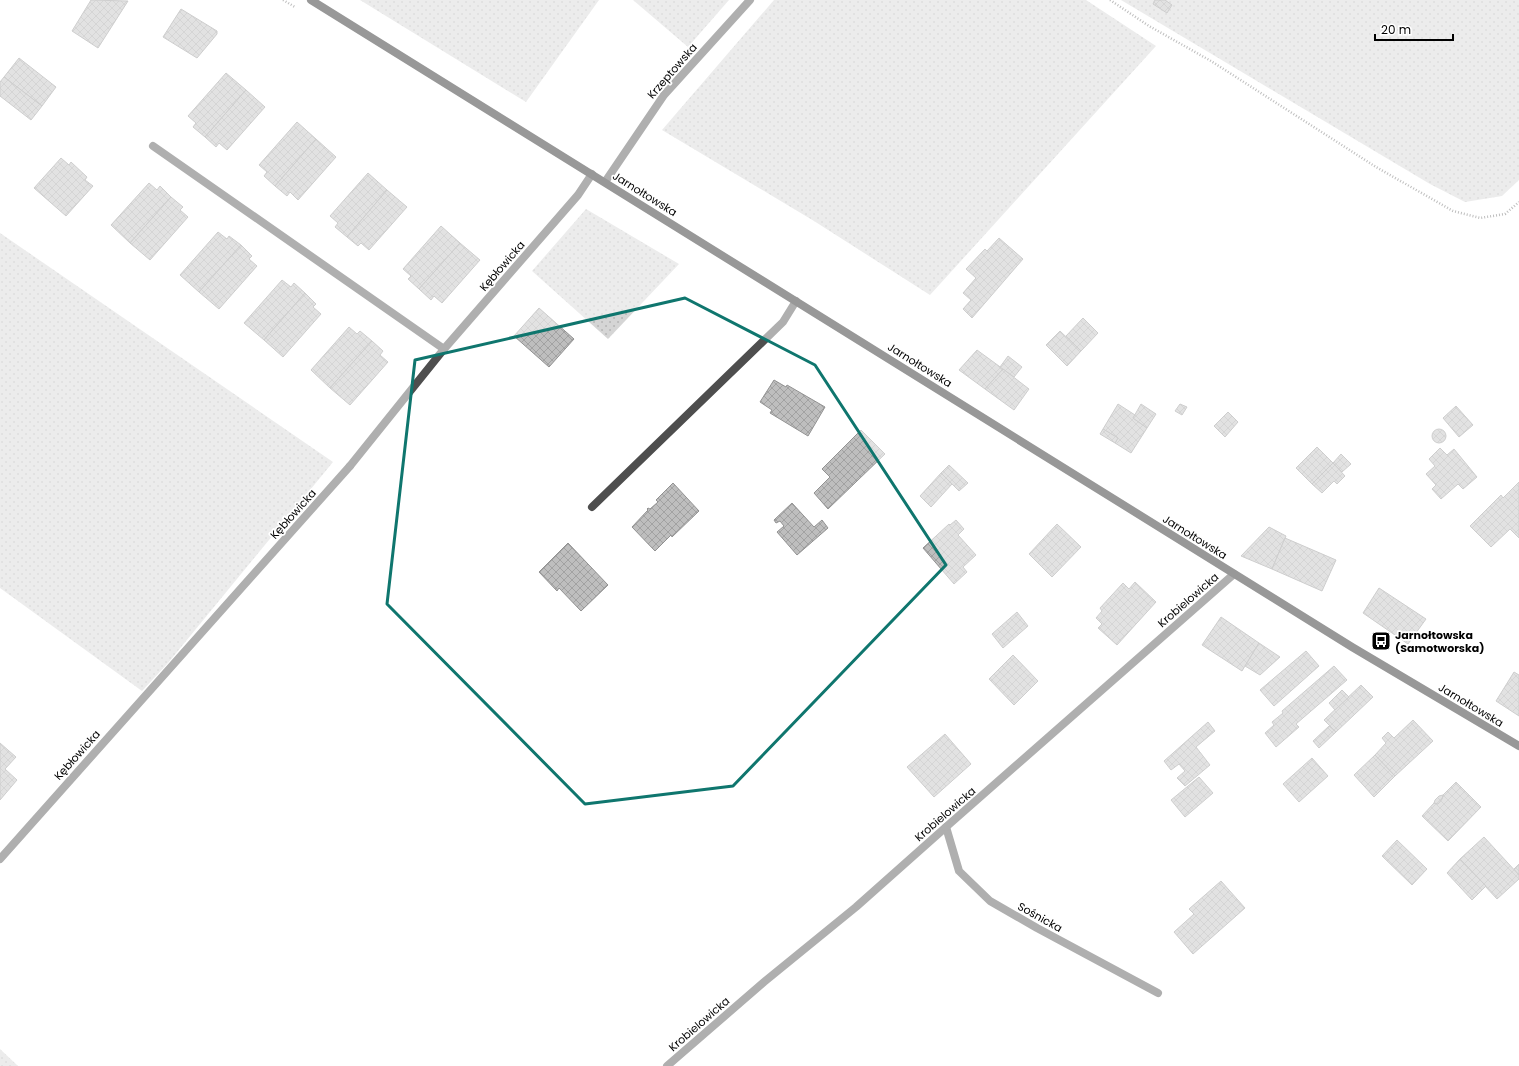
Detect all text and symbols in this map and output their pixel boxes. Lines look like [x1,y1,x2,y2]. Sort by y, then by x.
scale bar [1375,16,1453,42]
text: 20 m [1381,21,1411,38]
street label: Krzeptowska [643,40,701,102]
street label: Jarnołtowska [610,168,680,220]
street label: Kębłowicka [476,237,528,295]
street label: Jarnołtowska [885,339,955,391]
street label: Kębłowicka [266,486,320,542]
street label: Jarnołtowska [1160,511,1230,563]
street label: Krobielowicka [1154,569,1222,631]
place label: Jarnołtowska (Samotworska) [1395,627,1485,656]
bus stop icon: Jarnołtowska (Samotworska) [1370,630,1392,652]
street label: Jarnołtowska [1436,679,1506,731]
street label: Kębłowicka [50,727,104,783]
street label: Krobielowicka [911,783,979,845]
street label: Sośnicka [1015,898,1065,936]
street label: Krobielowicka [665,993,733,1055]

